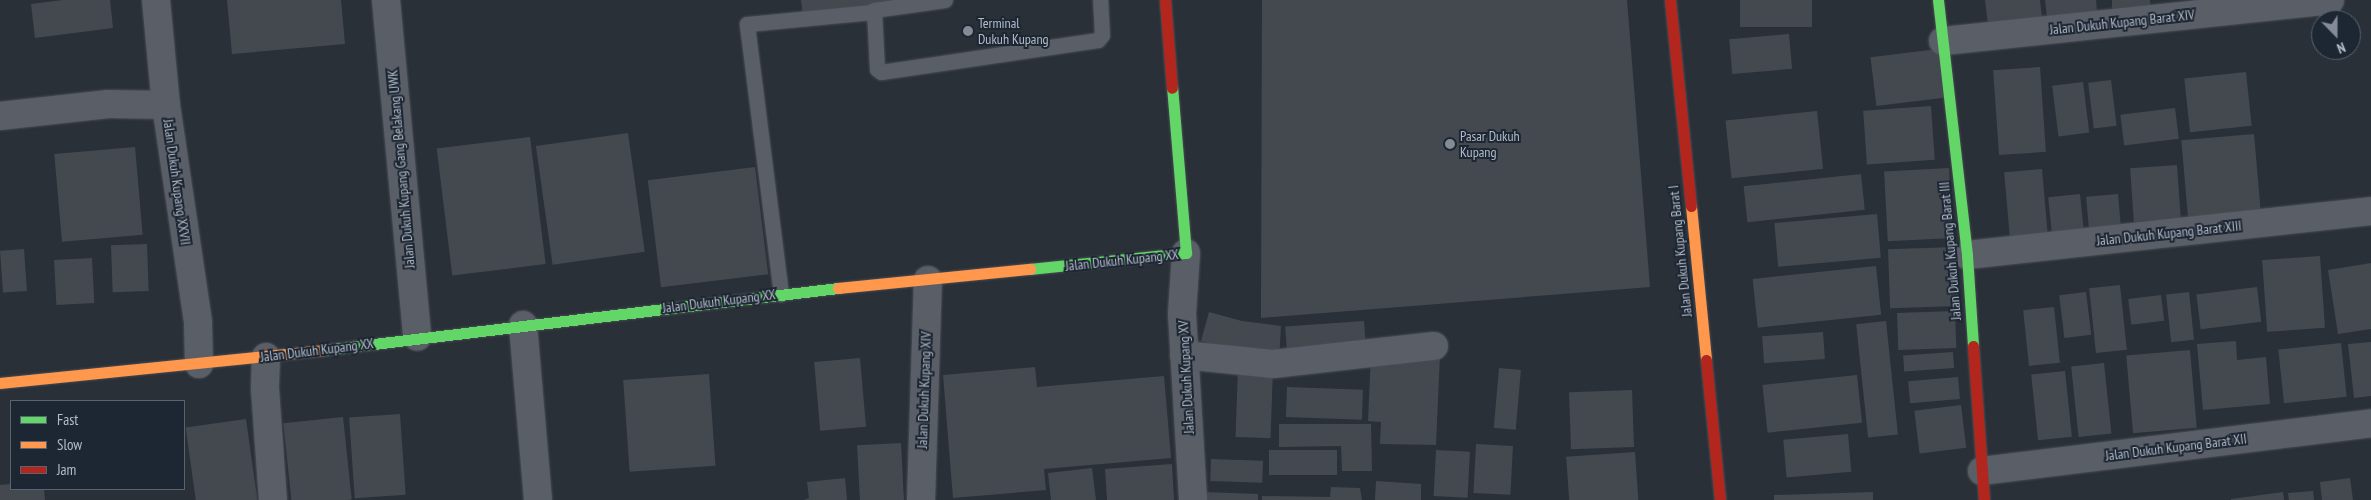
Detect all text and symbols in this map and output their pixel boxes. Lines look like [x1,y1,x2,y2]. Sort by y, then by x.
street label: Jalan Dukuh Kupang Barat XIV [2049,6,2195,38]
north arrow [2311,10,2361,60]
place label: Terminal Dukuh Kupang [978,15,1049,48]
marker: Terminal Dukuh Kupang [962,25,974,37]
text: N [2334,38,2348,58]
street label: Jalan Dukuh Kupang Gang Belakang UWK [384,69,418,269]
street label: Jalan Dukuh Kupang XXVII [160,118,194,246]
place label: Pasar Dukuh Kupang [1460,128,1520,160]
marker: Pasar Dukuh Kupang [1444,138,1456,150]
street label: Jalan Dukuh Kupang Barat III [1936,181,1964,321]
street label: Jalan Dukuh Kupang Barat I [1665,184,1695,318]
street label: Jalan Dukuh Kupang Barat XIII [2096,217,2242,249]
street label: Jalan Dukuh Kupang XX [1064,246,1180,274]
street label: Jalan Dukuh Kupang XX [661,286,777,316]
street label: Jalan Dukuh Kupang XV [1175,320,1197,434]
street label: Jalan Dukuh Kupang XIV [914,331,934,449]
street label: Jalan Dukuh Kupang XX [259,335,375,365]
legend [10,400,185,490]
text: Fast [57,410,78,429]
street label: Jalan Dukuh Kupang Barat XII [2104,430,2248,464]
text: Slow [57,435,82,454]
text: Jam [57,460,76,479]

